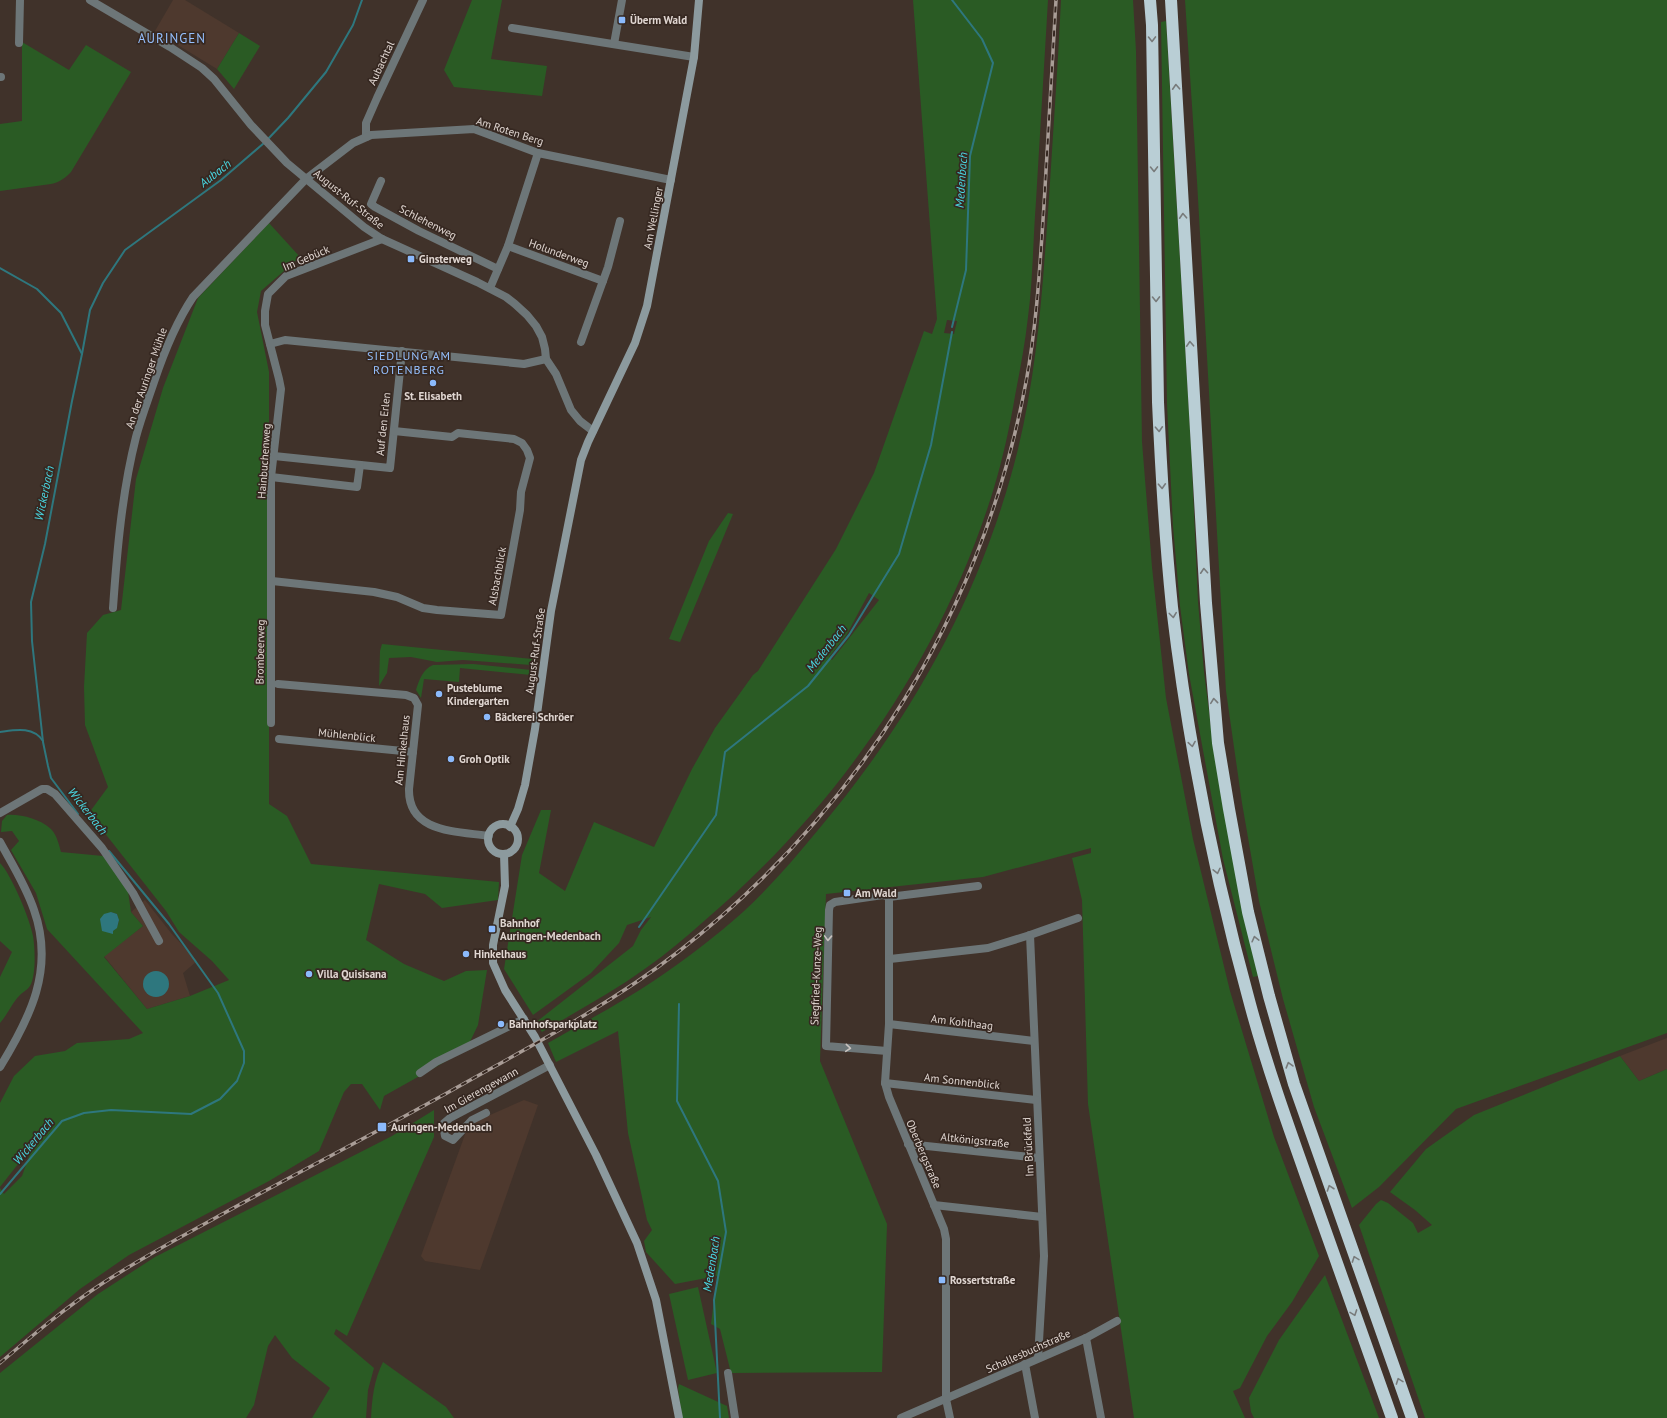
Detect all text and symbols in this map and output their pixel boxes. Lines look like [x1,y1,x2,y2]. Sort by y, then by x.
place label: Überm Wald [630,13,687,27]
marker: Überm Wald [617,15,627,25]
district label: AURINGEN [138,30,206,47]
one-way arrow [1148,36,1156,42]
street label: Aubachtal [365,38,398,87]
one-way arrow [1171,84,1180,90]
street label: Am Roten Berg [475,114,546,149]
water label: Medenbach [952,152,970,208]
water label: Aubach [195,156,234,191]
street label: August-Ruf-Straße [311,166,387,232]
one-way arrow [1150,166,1158,172]
street label: Am Wellinger [640,186,666,250]
street label: Schlehenweg [397,202,459,242]
one-way arrow [1179,213,1187,219]
street label: Holunderweg [527,236,591,270]
street label: Im Gebück [280,242,332,274]
place label: Ginsterweg [419,252,472,266]
marker: Ginsterweg [406,254,416,264]
one-way arrow [1152,296,1160,302]
street label: An der Auringer Mühle [122,325,170,430]
one-way arrow [1185,341,1194,347]
district label: SIEDLUNG AM ROTENBERG [367,348,451,377]
marker: St. Elisabeth [428,378,438,388]
place label: St. Elisabeth [404,389,462,403]
street label: Auf den Erlen [373,392,393,456]
street label: Hainbuchenweg [254,423,274,499]
one-way arrow [1155,426,1163,432]
water label: Wickerbach [31,464,57,522]
one-way arrow [1158,483,1167,489]
street label: Alsbachblick [485,545,509,606]
one-way arrow [1199,568,1208,574]
street label: August-Ruf-Straße [522,607,548,695]
one-way arrow [1168,612,1177,618]
street label: Brombeerweg [252,619,268,685]
water label: Medenbach [803,621,849,675]
place label: Pusteblume Kindergarten [447,681,509,708]
marker: Pusteblume Kindergarten [434,689,444,699]
one-way arrow [1210,698,1219,704]
place label: Bäckerei Schröer [495,710,574,724]
marker: Bäckerei Schröer [482,712,492,722]
street label: Am Hinkelhaus [391,714,413,786]
street label: Mühlenblick [318,725,377,745]
one-way arrow [1187,741,1196,747]
place label: Groh Optik [459,752,510,766]
marker: Groh Optik [446,754,456,764]
water label: Wickerbach [65,784,111,838]
one-way arrow [1212,868,1220,875]
place label: Am Wald [855,886,897,900]
marker: Am Wald [842,888,852,898]
place label: Bahnhof Auringen-Medenbach [500,916,601,943]
marker: Bahnhof Auringen-Medenbach [487,924,497,934]
street label: Siegfried-Kunze-Weg [807,926,825,1025]
one-way arrow [824,935,832,941]
one-way arrow [1251,936,1259,943]
place label: Hinkelhaus [474,947,527,961]
marker: Hinkelhaus [461,949,471,959]
place label: Villa Quisisana [316,967,387,981]
marker: Villa Quisisana [304,969,314,979]
street label: Am Kohlhaag [930,1011,994,1033]
place label: Bahnhofsparkplatz [509,1017,597,1031]
marker: Bahnhofsparkplatz [496,1019,506,1029]
one-way arrow [845,1043,851,1052]
one-way arrow [1285,1062,1293,1068]
street label: Im Gierengewann [441,1064,521,1116]
street label: Am Sonnenblick [923,1070,1001,1092]
water label: Wickerbach [9,1115,57,1167]
street label: Oberbergstraße [903,1117,945,1191]
street label: Im Brückfeld [1019,1117,1037,1177]
place label: Auringen-Medenbach [391,1120,492,1134]
marker: Auringen-Medenbach [376,1121,388,1133]
street label: Altkönigstraße [940,1129,1010,1151]
one-way arrow [1326,1185,1335,1192]
water label: Medenbach [699,1235,723,1293]
one-way arrow [1351,1256,1359,1263]
place label: Rossertstraße [950,1273,1016,1287]
marker: Rossertstraße [937,1275,947,1285]
one-way arrow [1350,1309,1358,1316]
street label: Schallesbuchstraße [983,1326,1073,1376]
one-way arrow [1395,1378,1403,1385]

